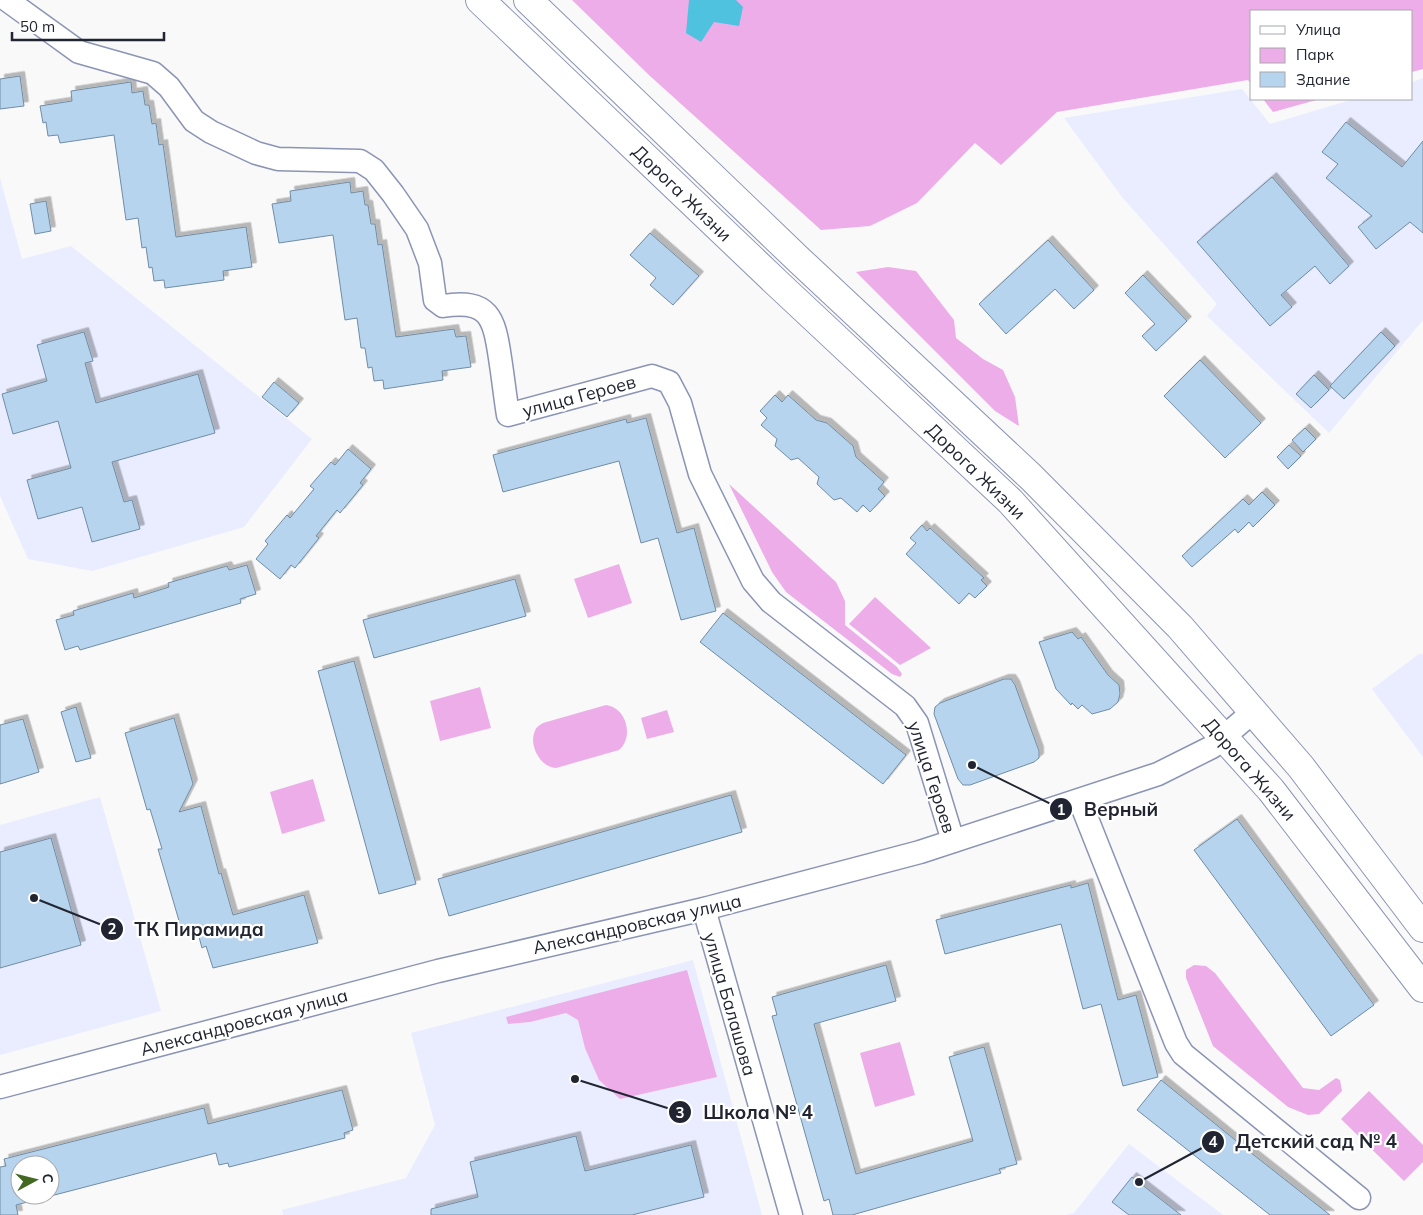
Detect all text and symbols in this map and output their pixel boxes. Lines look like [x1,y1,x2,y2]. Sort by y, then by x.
scale bar [12,10,165,42]
legend [1250,10,1413,100]
text: 50 m [20,17,55,36]
text: Улица [1295,20,1341,39]
text: Парк [1296,45,1335,64]
text: Здание [1296,70,1350,89]
street label: Дорога Жизни [628,140,736,246]
street label: улица Героев [520,370,638,422]
street label: Дорога Жизни [922,418,1030,524]
street label: Дорога Жизни [1199,713,1301,825]
street label: улица Героев [903,718,961,836]
callout: Верный [1049,792,1168,826]
text: Верный [1084,797,1158,821]
text: 1 [1056,800,1066,819]
street label: Александровская улица [530,889,744,959]
callout: ТК Пирамида [100,912,274,946]
text: ТК Пирамида [134,917,264,941]
text: 2 [107,919,117,938]
street label: улица Балашова [699,930,761,1078]
street label: Александровская улица [138,983,350,1061]
callout: Школа № 4 [668,1095,822,1129]
text: Школа № 4 [703,1100,813,1124]
text: 3 [675,1103,685,1122]
callout: Детский сад № 4 [1201,1125,1407,1159]
text: Детский сад № 4 [1235,1129,1397,1153]
text: 4 [1208,1132,1218,1151]
north arrow [10,1155,60,1205]
text: С [38,1173,57,1184]

